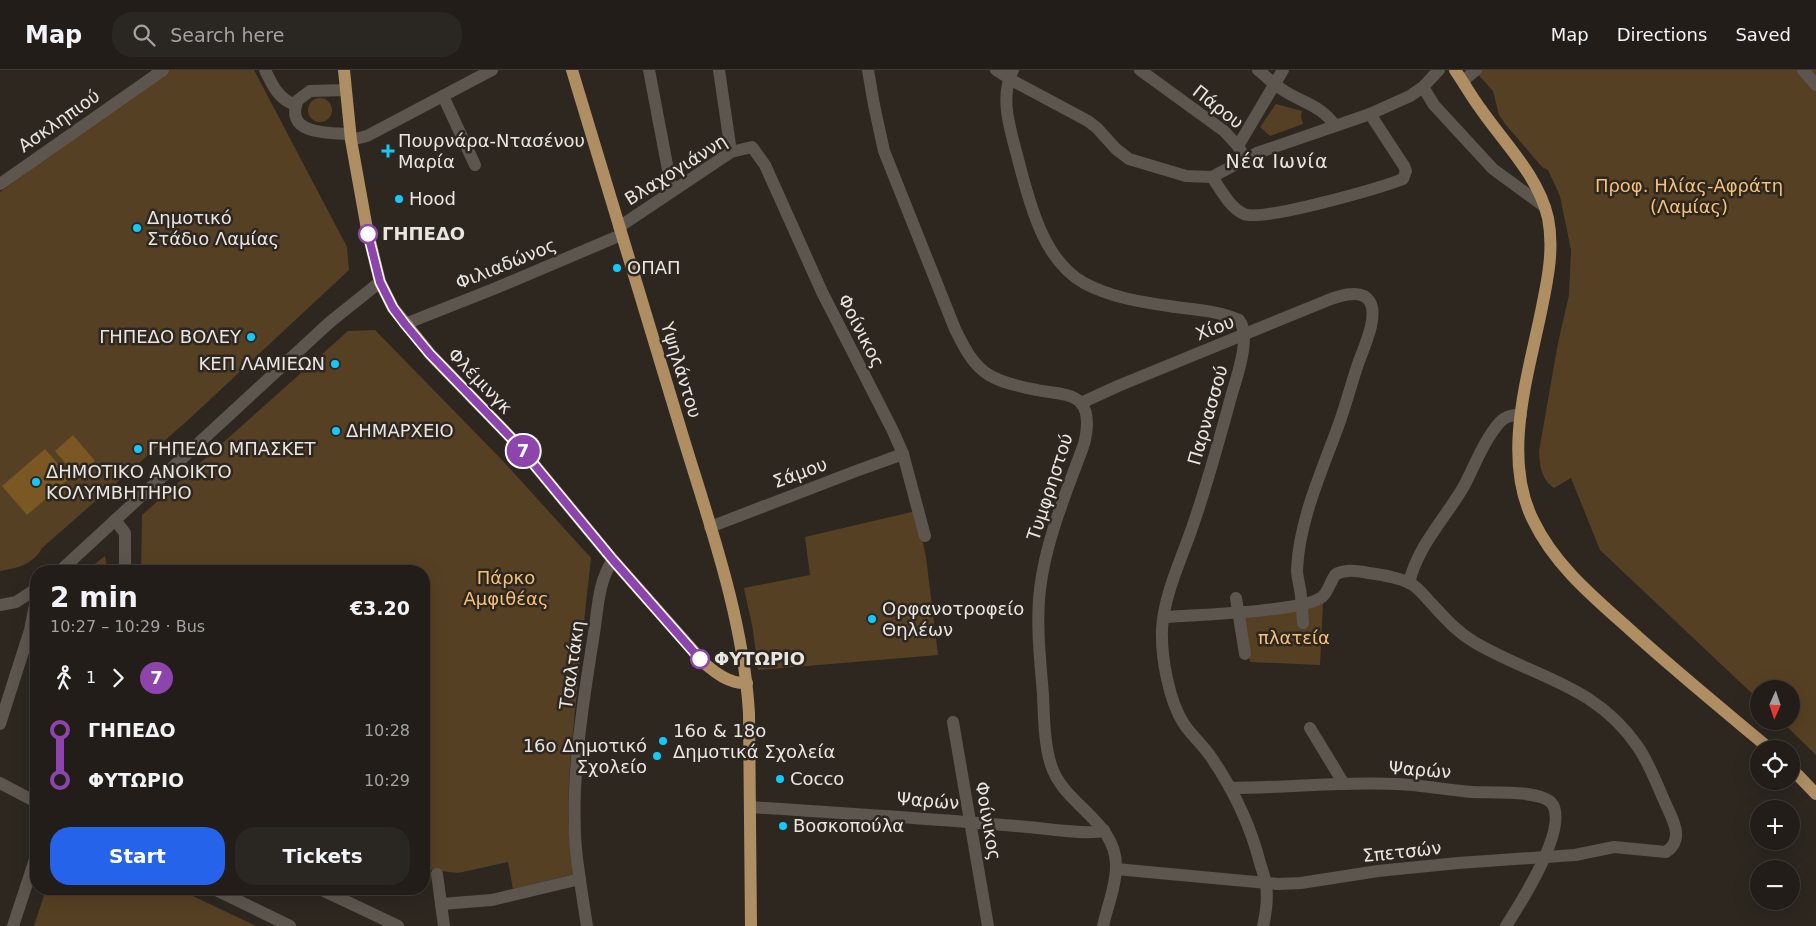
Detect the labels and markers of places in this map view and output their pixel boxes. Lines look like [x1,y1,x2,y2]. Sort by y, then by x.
place label: Πουρνάρα-Ντασένου Μαρία [398,130,585,172]
marker: Πουρνάρα-Ντασένου Μαρία [382,145,394,157]
place label: Hood [409,188,456,209]
marker: Hood [393,193,405,205]
place label: Δημοτικό Στάδιο Λαμίας [147,207,279,249]
marker: Δημοτικό Στάδιο Λαμίας [131,222,143,234]
place label: ΓΗΠΕΔΟ [382,223,465,244]
marker: ΓΗΠΕΔΟ [358,224,378,244]
place label: ΟΠΑΠ [627,257,681,278]
marker: ΟΠΑΠ [611,262,623,274]
place label: ΓΗΠΕΔΟ ΒΟΛΕΥ [99,326,242,347]
marker: ΓΗΠΕΔΟ ΒΟΛΕΥ [245,331,257,343]
place label: ΚΕΠ ΛΑΜΙΕΩΝ [199,353,325,374]
marker: ΚΕΠ ΛΑΜΙΕΩΝ [329,358,341,370]
place label: ΔΗΜΑΡΧΕΙΟ [346,420,454,441]
marker: ΔΗΜΑΡΧΕΙΟ [330,425,342,437]
place label: ΓΗΠΕΔΟ ΜΠΑΣΚΕΤ [148,438,317,459]
marker: ΓΗΠΕΔΟ ΜΠΑΣΚΕΤ [132,443,144,455]
place label: ΔΗΜΟΤΙΚΟ ΑΝΟΙΚΤΟ ΚΟΛΥΜΒΗΤΗΡΙΟ [46,461,232,503]
marker: ΔΗΜΟΤΙΚΟ ΑΝΟΙΚΤΟ ΚΟΛΥΜΒΗΤΗΡΙΟ [30,476,42,488]
place label: Ορφανοτροφείο Θηλέων [882,598,1024,640]
marker: Ορφανοτροφείο Θηλέων [866,613,878,625]
place label: ΦΥΤΩΡΙΟ [714,648,805,669]
marker: ΦΥΤΩΡΙΟ [690,649,710,669]
place label: 16ο & 18ο Δημοτικά Σχολεία [673,720,835,762]
place label: 16ο Δημοτικό Σχολείο [523,735,647,777]
marker: 16ο & 18ο Δημοτικά Σχολεία [657,735,669,747]
marker: 16ο Δημοτικό Σχολείο [651,750,663,762]
place label: Cocco [790,768,844,789]
marker: Cocco [774,773,786,785]
place label: Βοσκοπούλα [793,815,904,836]
marker: Βοσκοπούλα [777,820,789,832]

